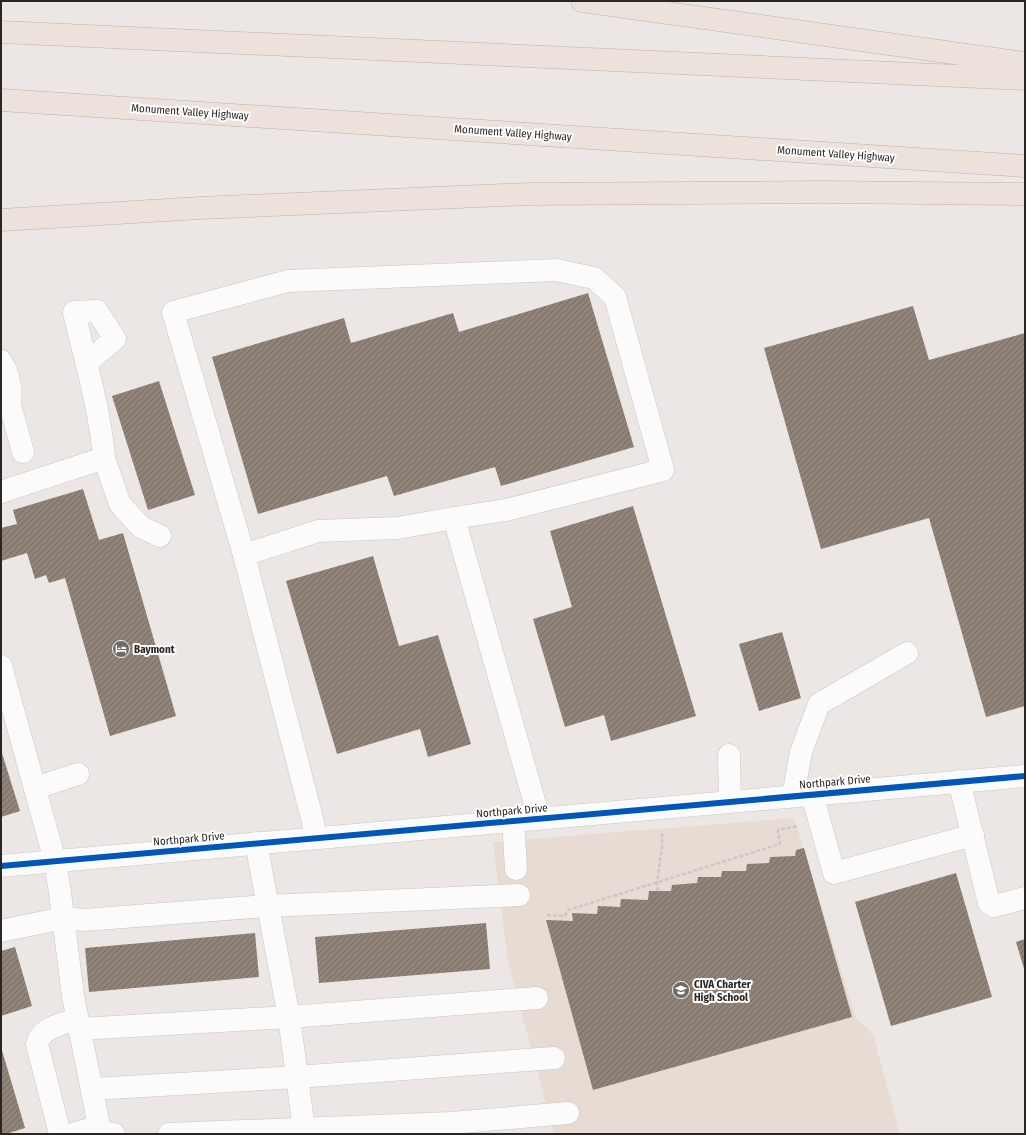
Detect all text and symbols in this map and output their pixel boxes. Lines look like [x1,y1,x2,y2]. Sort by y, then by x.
street label: Monument Valley Highway [131,101,249,123]
street label: Monument Valley Highway [454,122,572,144]
street label: Monument Valley Highway [777,143,895,165]
hotel icon: Baymont [111,639,131,659]
place label: Baymont [134,643,175,656]
street label: Northpark Drive [799,772,871,792]
street label: Northpark Drive [476,801,548,821]
street label: Northpark Drive [153,829,225,849]
place label: CIVA Charter High School [694,978,752,1004]
school or university icon: CIVA Charter High School [671,980,691,1000]

